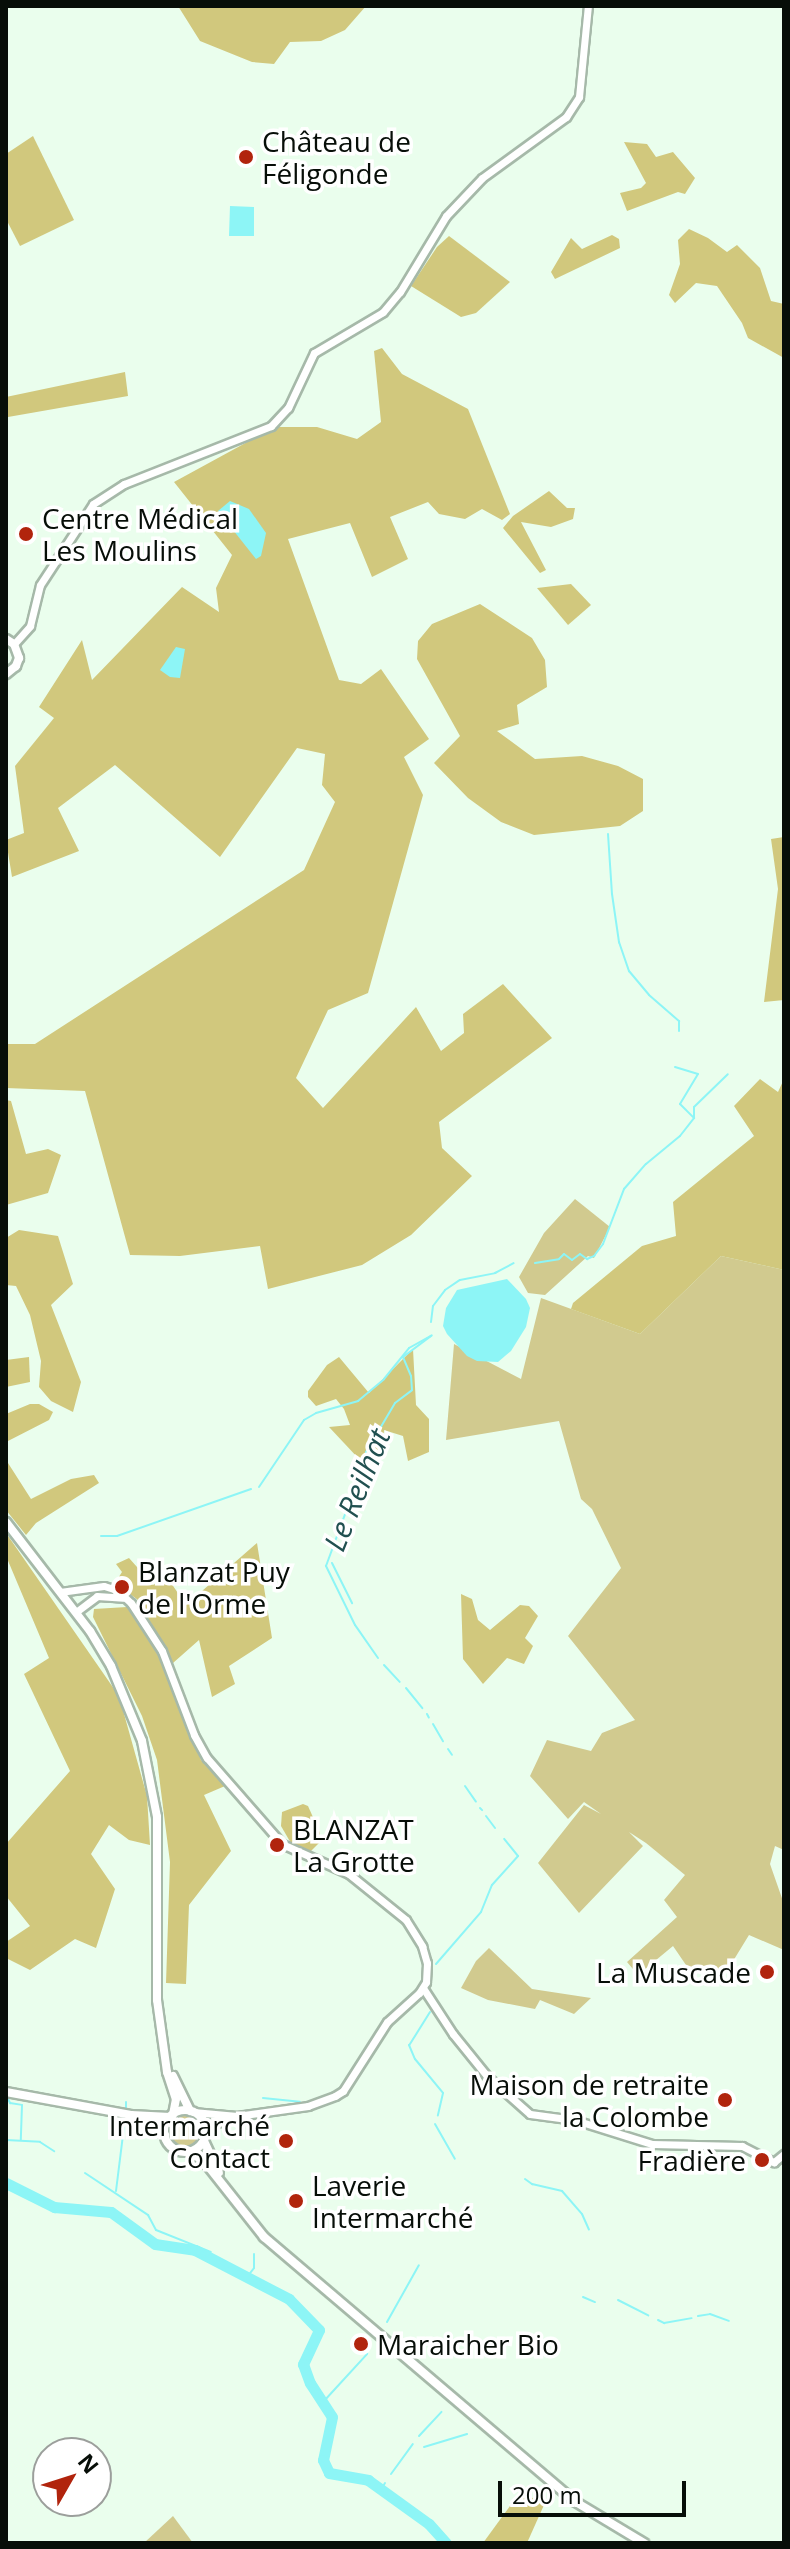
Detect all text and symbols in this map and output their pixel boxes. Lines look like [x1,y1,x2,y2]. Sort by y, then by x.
place label: Château de Féligonde [262,124,411,190]
marker: Château de Féligonde [237,148,255,166]
place label: Centre Médical Les Moulins [42,501,238,567]
marker: Centre Médical Les Moulins [17,525,35,543]
water label: Le Reilhat [316,1424,398,1556]
place label: Blanzat Puy de l'Orme [138,1554,290,1620]
marker: Blanzat Puy de l'Orme [113,1578,131,1596]
place label: BLANZAT La Grotte [293,1812,415,1878]
marker: BLANZAT La Grotte [268,1836,286,1854]
place label: La Muscade [596,1955,751,1989]
marker: La Muscade [758,1963,776,1981]
place label: Maison de retraite la Colombe [470,2067,709,2133]
marker: Maison de retraite la Colombe [716,2091,734,2109]
place label: Intermarché Contact [109,2108,270,2174]
marker: Intermarché Contact [277,2132,295,2150]
place label: Fradière [637,2143,746,2177]
marker: Fradière [753,2151,771,2169]
place label: Laverie Intermarché [312,2168,473,2234]
marker: Laverie Intermarché [287,2192,305,2210]
place label: Maraicher Bio [377,2327,559,2361]
marker: Maraicher Bio [352,2335,370,2353]
north arrow [32,2437,112,2517]
text: N [72,2447,106,2480]
scale bar [502,2465,690,2515]
text: 200 m [512,2478,582,2511]

